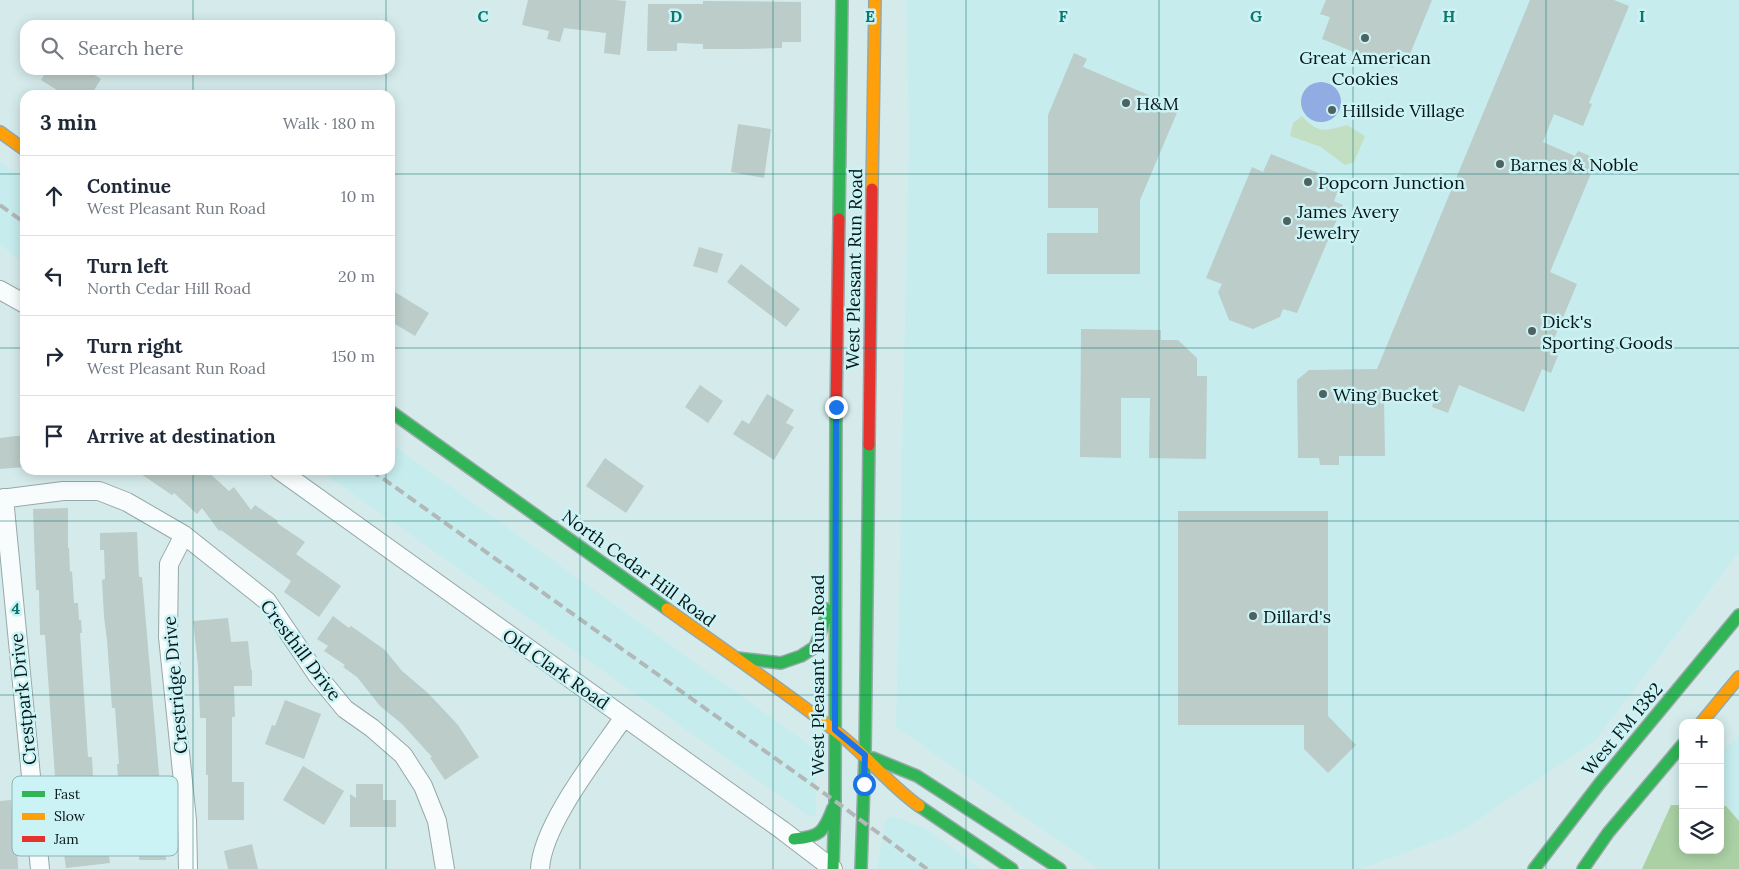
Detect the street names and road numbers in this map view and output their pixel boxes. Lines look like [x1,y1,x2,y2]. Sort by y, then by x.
street label: West Pleasant Run Road [841,168,867,370]
street label: North Cedar Hill Road [558,504,721,632]
street label: West Pleasant Run Road [806,574,829,776]
street label: Cresthill Drive [255,595,347,705]
street label: Crestridge Drive [157,615,192,755]
street label: Old Clark Road [498,624,614,714]
street label: Crestpark Drive [5,632,41,766]
street label: West FM 1382 [1576,678,1668,780]

